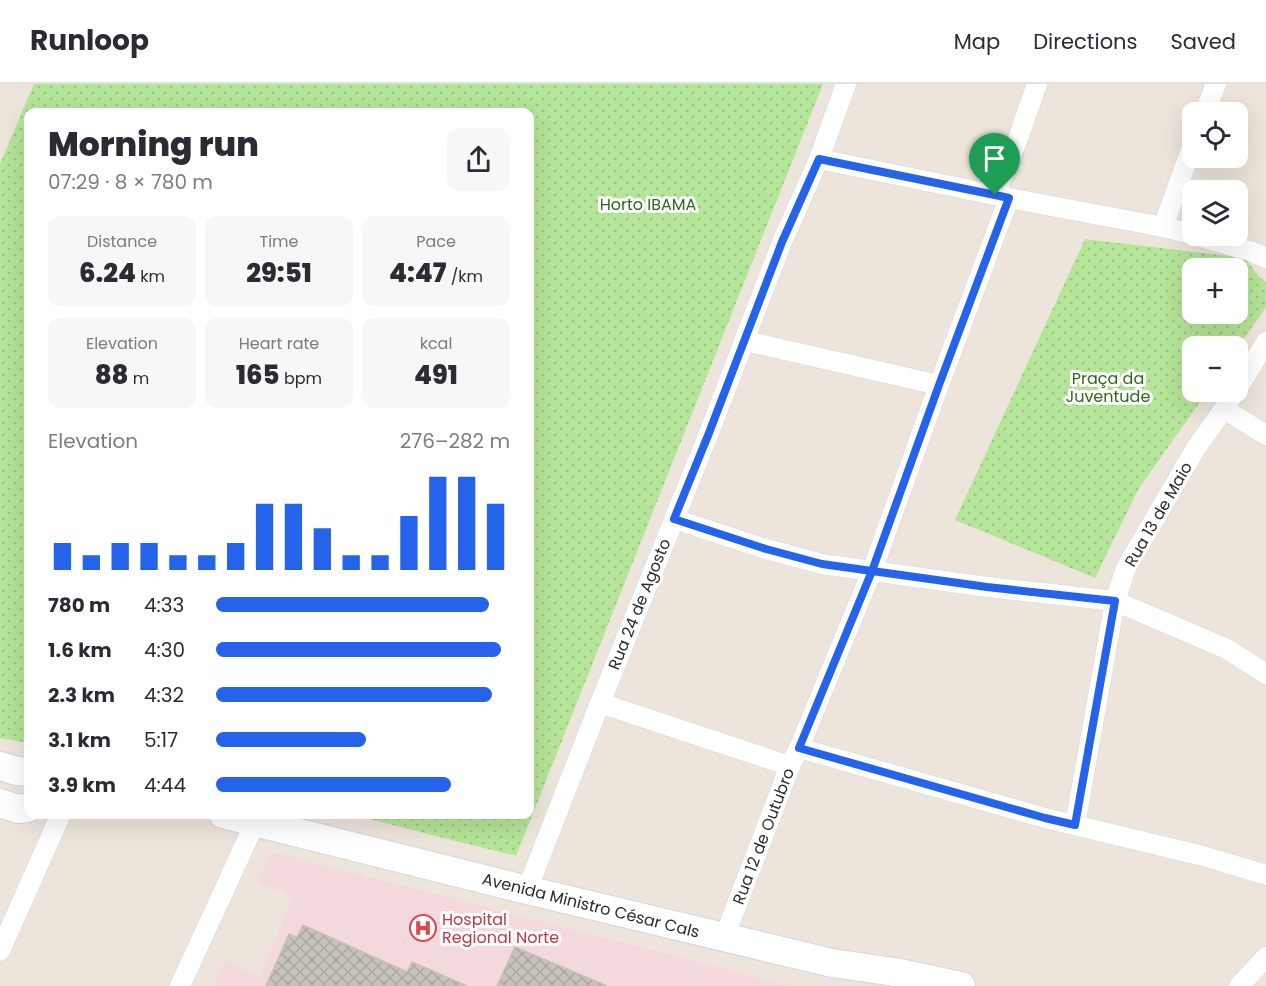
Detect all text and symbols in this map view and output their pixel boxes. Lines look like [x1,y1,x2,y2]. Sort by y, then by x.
text: Runloop [30,21,149,60]
text: Map [954,27,1000,56]
text: Directions [1033,27,1137,56]
text: Saved [1170,27,1236,56]
map controls [1182,102,1248,402]
button: locate [1182,102,1248,168]
text: Morning run [48,121,259,168]
button: share [447,128,510,191]
pin [969,133,1020,195]
icon: arrive [978,142,1011,175]
text: 07:29 · 8 × 780 m [48,168,213,196]
button: layers [1182,180,1248,246]
park label: Horto IBAMA [600,193,697,216]
text: Distance [87,230,157,253]
text: Time [260,230,299,253]
text: Pace [416,230,456,253]
text: 6.24 [79,255,136,291]
text: 29:51 [246,255,312,291]
text: 4:47 [389,255,446,291]
button: + [1182,258,1248,324]
text: km [136,265,165,288]
text: /km [446,265,483,288]
text: Elevation [86,332,158,355]
text: Heart rate [239,332,319,355]
text: kcal [420,332,452,355]
button: − [1182,336,1248,402]
text: 88 [95,357,129,393]
text: 165 [236,357,280,393]
text: 491 [414,357,458,393]
text: m [129,367,149,390]
text: bpm [280,367,322,390]
park label: Praça da Juventude [1066,367,1150,408]
text: Elevation [48,427,138,455]
text: 276–282 m [400,427,510,455]
street label: Rua 13 de Maio [1119,458,1198,571]
street label: Rua 24 de Agosto [603,535,676,673]
text: 780 m [48,591,110,619]
text: 4:33 [144,591,184,619]
text: 1.6 km [48,636,112,664]
text: 4:30 [144,636,185,664]
text: 2.3 km [48,681,115,709]
text: 4:32 [144,681,184,709]
text: 3.1 km [48,726,111,754]
text: 5:17 [144,726,178,754]
street label: Rua 12 de Outubro [727,765,800,908]
text: 3.9 km [48,771,116,799]
text: 4:44 [144,771,186,799]
street label: Avenida Ministro César Cals [480,867,702,944]
place label: Hospital Regional Norte [442,908,559,949]
hospital icon: Hospital Regional Norte [408,913,438,943]

